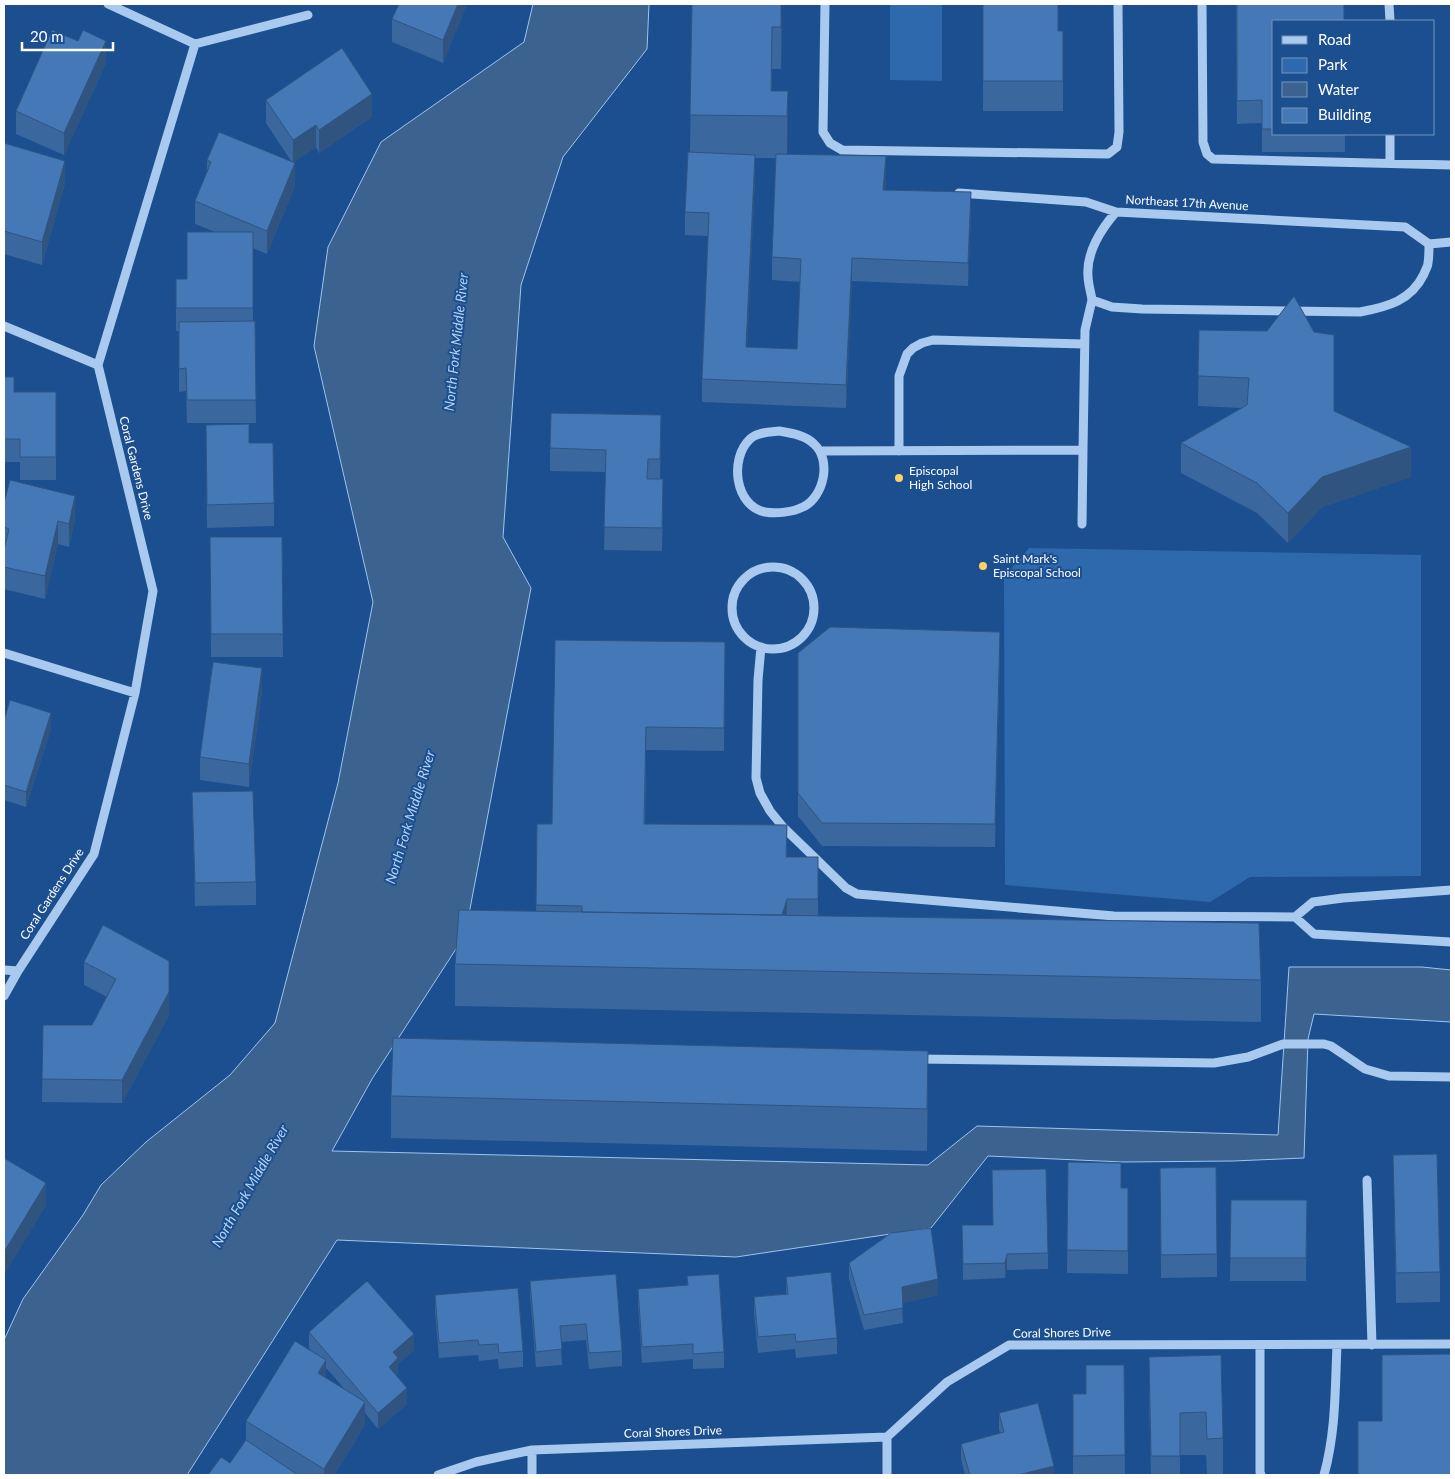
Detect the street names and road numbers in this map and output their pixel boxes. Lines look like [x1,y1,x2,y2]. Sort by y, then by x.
street label: Northeast 17th Avenue [1125,192,1249,213]
street label: Coral Gardens Drive [116,414,157,521]
street label: Coral Gardens Drive [16,845,87,942]
street label: Coral Shores Drive [1013,1324,1111,1341]
street label: Coral Shores Drive [624,1422,722,1441]

